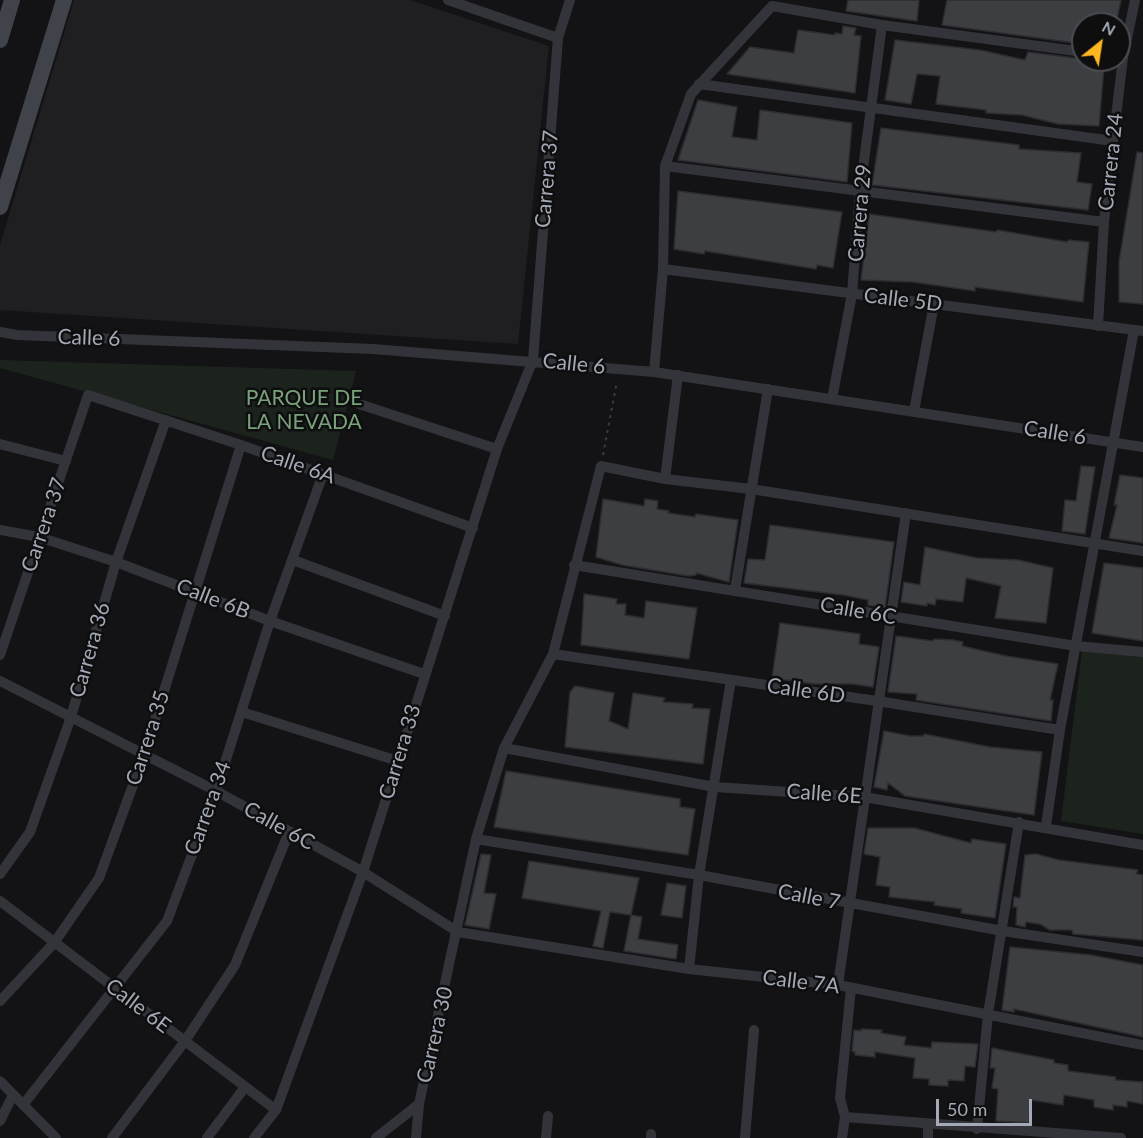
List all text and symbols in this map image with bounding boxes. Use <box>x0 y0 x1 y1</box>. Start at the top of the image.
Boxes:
north arrow <box>1071 12 1131 72</box>
text: N <box>1099 16 1119 39</box>
street label: Carrera 24 <box>1093 112 1129 212</box>
street label: Carrera 37 <box>530 129 564 229</box>
street label: Carrera 29 <box>843 163 877 263</box>
street label: Calle 5D <box>862 283 944 317</box>
street label: Calle 6 <box>57 324 121 352</box>
street label: Calle 6 <box>541 348 607 380</box>
park label: PARQUE DE LA NEVADA <box>246 385 362 435</box>
street label: Calle 6 <box>1022 416 1088 450</box>
street label: Calle 6A <box>257 441 339 489</box>
street label: Carrera 37 <box>16 475 72 575</box>
street label: Calle 6B <box>173 574 253 624</box>
street label: Calle 6C <box>818 592 898 630</box>
street label: Carrera 36 <box>64 599 116 701</box>
street label: Calle 6D <box>765 673 847 709</box>
street label: Carrera 35 <box>121 687 175 789</box>
street label: Carrera 33 <box>374 701 426 803</box>
street label: Carrera 34 <box>179 758 237 858</box>
street label: Calle 6E <box>786 779 862 809</box>
street label: Calle 6C <box>239 796 319 856</box>
street label: Calle 7 <box>776 879 842 915</box>
street label: Calle 7A <box>761 965 841 999</box>
street label: Calle 6E <box>100 973 176 1039</box>
street label: Carrera 30 <box>412 984 458 1086</box>
scale bar <box>939 1087 1035 1125</box>
text: 50 m <box>947 1098 987 1120</box>

